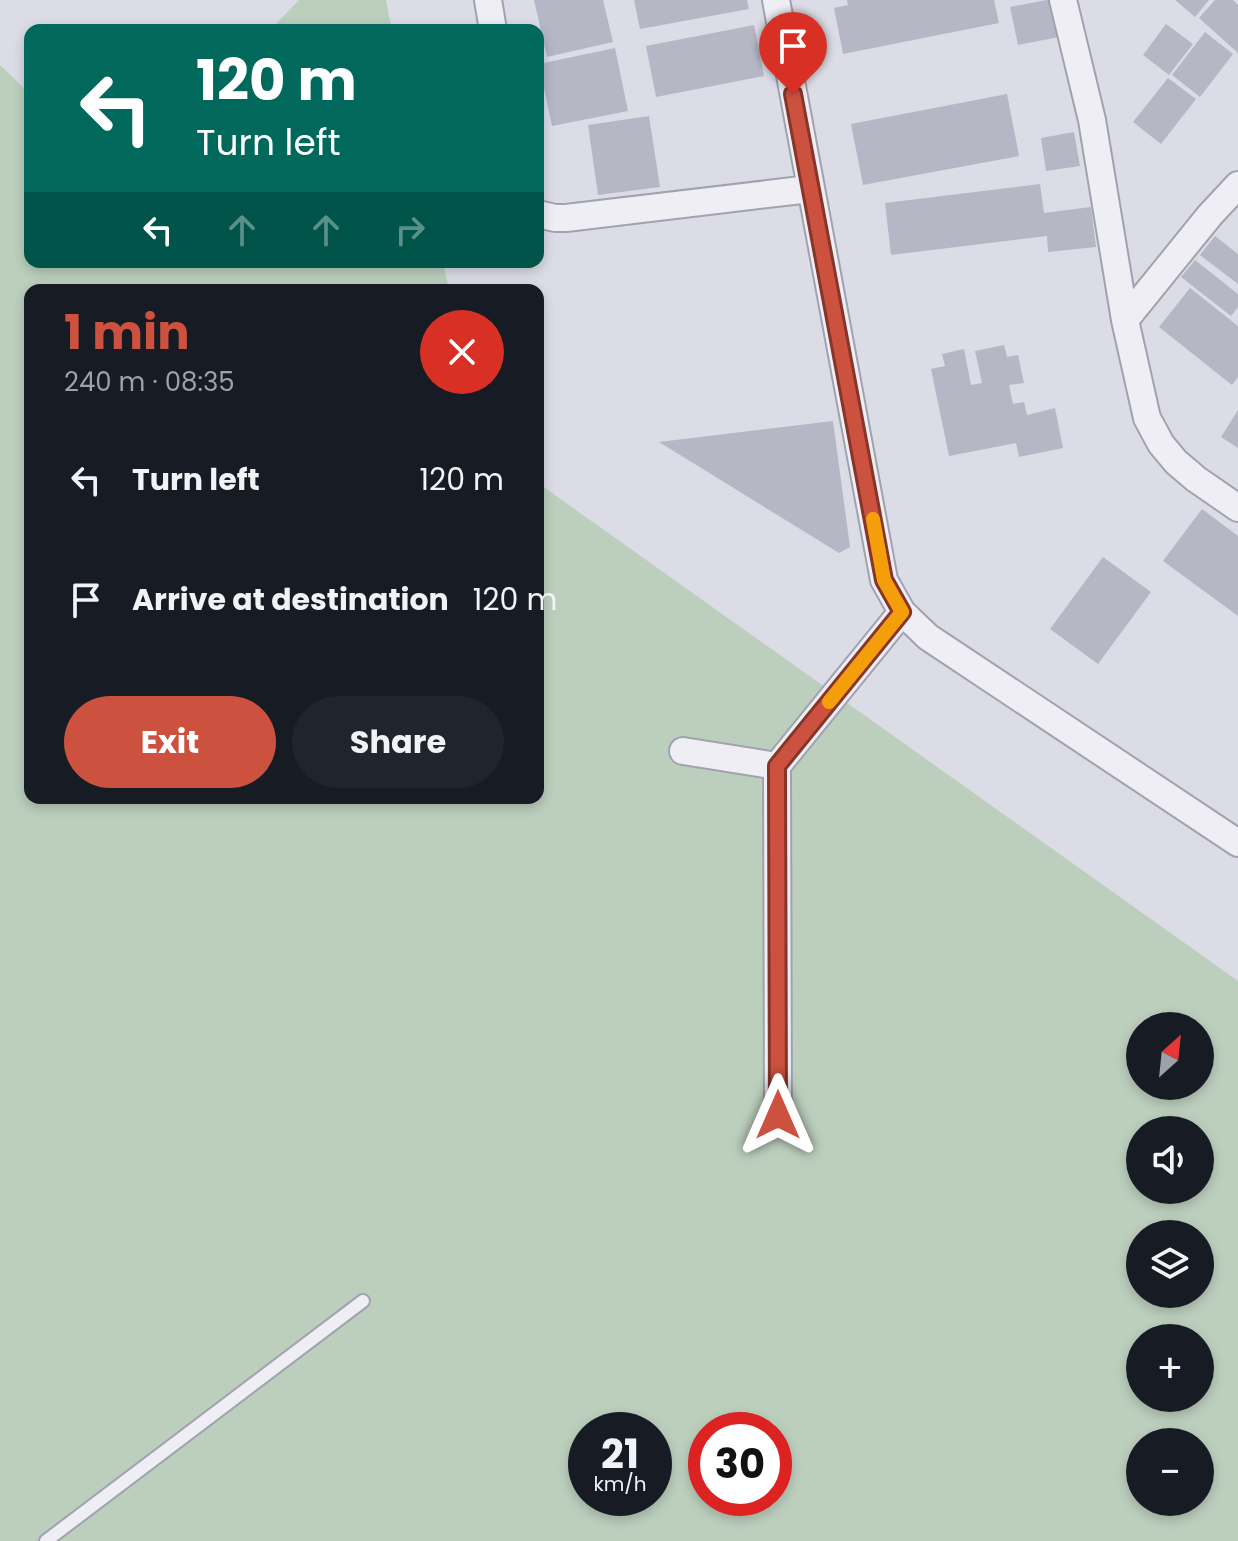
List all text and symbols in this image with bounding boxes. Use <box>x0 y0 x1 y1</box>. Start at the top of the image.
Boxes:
pin <box>759 12 827 94</box>
icon: arrive <box>771 24 815 68</box>
text: 120 m <box>196 41 357 120</box>
icon: left <box>64 56 168 160</box>
text: Turn left <box>196 117 341 168</box>
icon: left <box>136 208 180 252</box>
icon: ahead <box>220 208 264 252</box>
icon: ahead <box>304 208 348 252</box>
icon: right <box>388 208 432 252</box>
text: 1 min <box>64 299 190 366</box>
button: close <box>420 310 504 394</box>
text: 240 m · 08:35 <box>64 364 235 400</box>
icon: left <box>64 458 108 502</box>
text: Turn left <box>132 458 260 501</box>
text: 120 m <box>419 458 504 501</box>
icon: arrive <box>64 578 108 622</box>
text: Arrive at destination <box>132 578 449 621</box>
text: 120 m <box>473 578 557 621</box>
button: Exit <box>64 696 276 788</box>
button: Share <box>292 696 504 788</box>
north arrow <box>1126 1012 1214 1100</box>
map controls <box>1126 1012 1214 1516</box>
position arrow <box>736 1073 820 1157</box>
button: sound <box>1126 1116 1214 1204</box>
button: layers <box>1126 1220 1214 1308</box>
button: + <box>1126 1324 1214 1412</box>
speed limit sign: 30 <box>688 1412 792 1516</box>
text: 21 <box>601 1426 639 1482</box>
button: − <box>1126 1428 1214 1516</box>
text: km/h <box>593 1470 647 1498</box>

